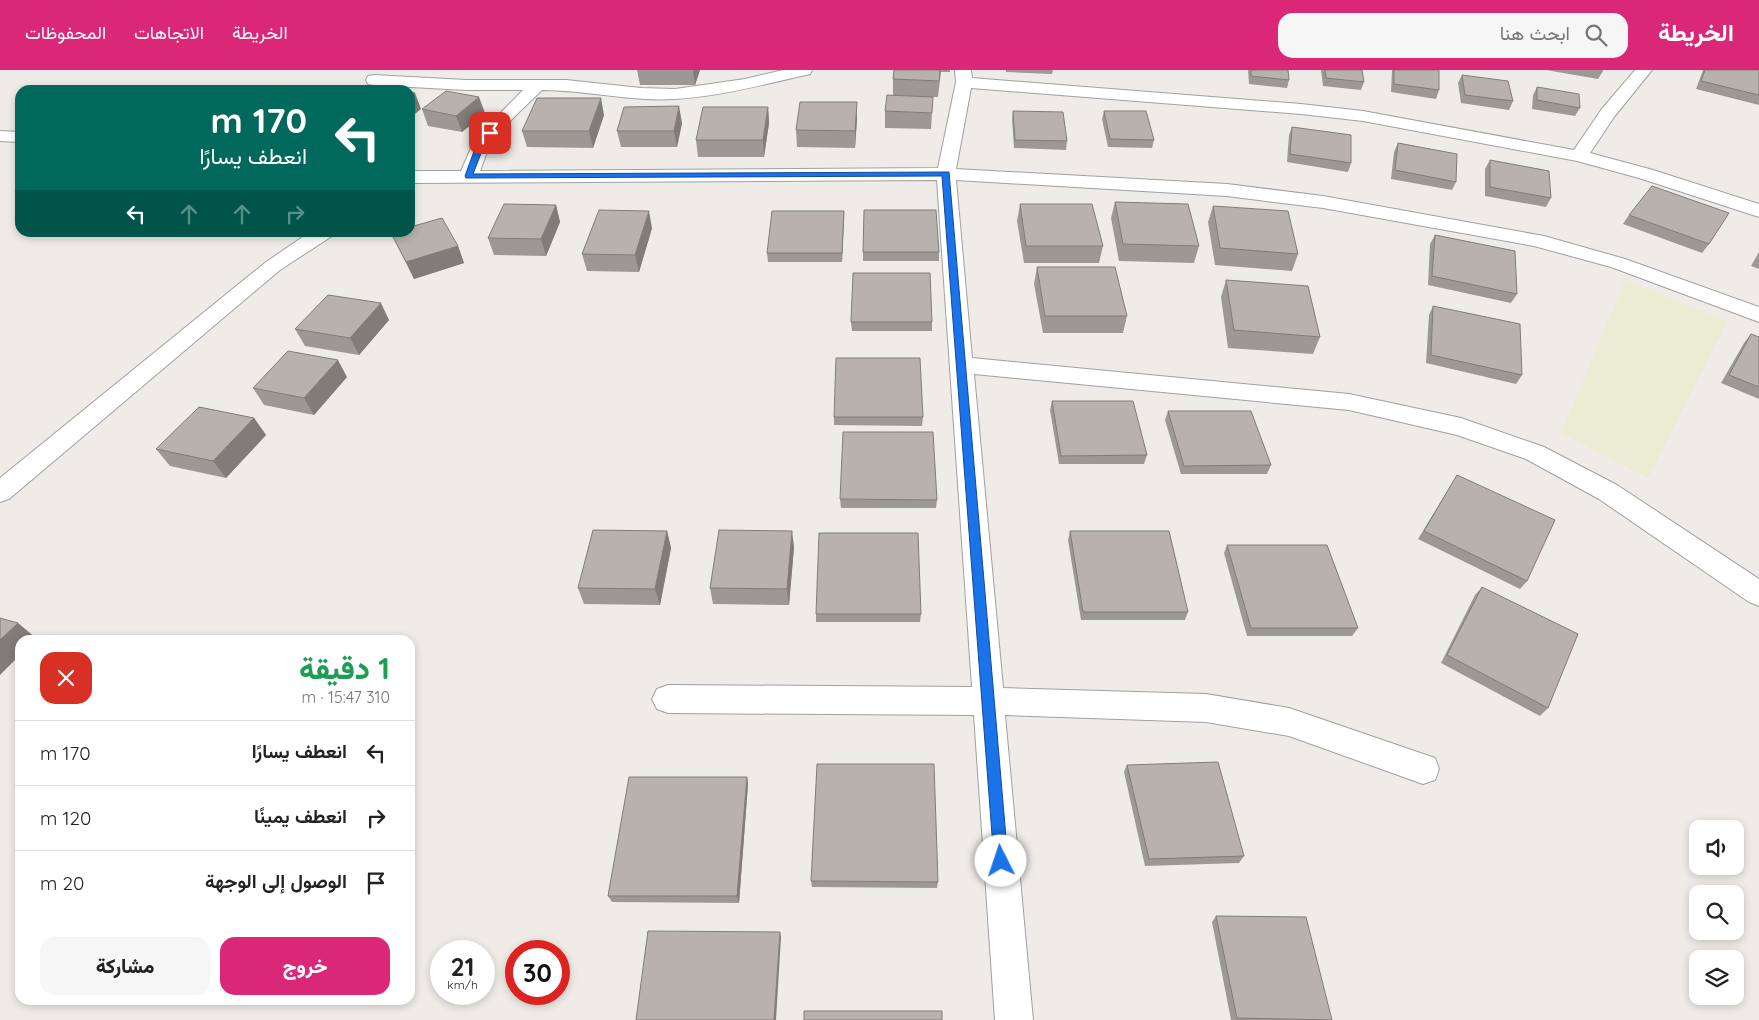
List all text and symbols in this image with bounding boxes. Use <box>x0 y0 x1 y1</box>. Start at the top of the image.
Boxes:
search box <box>1278 13 1628 58</box>
text: الخريطة <box>1658 17 1734 47</box>
text: المحفوظات <box>25 21 106 44</box>
text: الاتجاهات <box>134 21 204 44</box>
text: الخريطة <box>232 21 288 44</box>
text: ابحث هنا <box>1500 21 1570 45</box>
icon: search <box>1582 21 1610 49</box>
text: 170 m <box>211 98 307 142</box>
icon: left <box>325 105 390 170</box>
pin <box>469 112 511 154</box>
icon: arrive <box>476 119 504 147</box>
text: انعطف يسارًا <box>199 142 307 170</box>
icon: left <box>122 200 150 228</box>
icon: ahead <box>175 200 203 228</box>
icon: ahead <box>228 200 256 228</box>
icon: right <box>281 200 309 228</box>
text: 1 دقيقة <box>299 649 390 687</box>
button: close <box>40 652 92 704</box>
text: 310 m · 15:47 <box>302 687 390 707</box>
text: انعطف يسارًا <box>252 739 347 763</box>
icon: left <box>362 739 390 767</box>
text: 170 m <box>40 741 91 765</box>
text: انعطف يمينًا <box>254 804 347 828</box>
icon: right <box>362 804 390 832</box>
text: 120 m <box>40 806 91 830</box>
map controls <box>1689 820 1744 1005</box>
button: sound <box>1689 820 1744 875</box>
position arrow <box>974 834 1026 886</box>
text: الوصول إلى الوجهة <box>205 869 347 893</box>
icon: arrive <box>362 869 390 897</box>
text: 20 m <box>40 871 84 895</box>
button: search <box>1689 885 1744 940</box>
button: مشاركة <box>40 937 210 995</box>
button: خروج <box>220 937 390 995</box>
speed limit sign: 30 <box>505 940 570 1005</box>
button: layers <box>1689 950 1744 1005</box>
text: 21 <box>451 951 474 982</box>
text: km/h <box>447 977 478 992</box>

